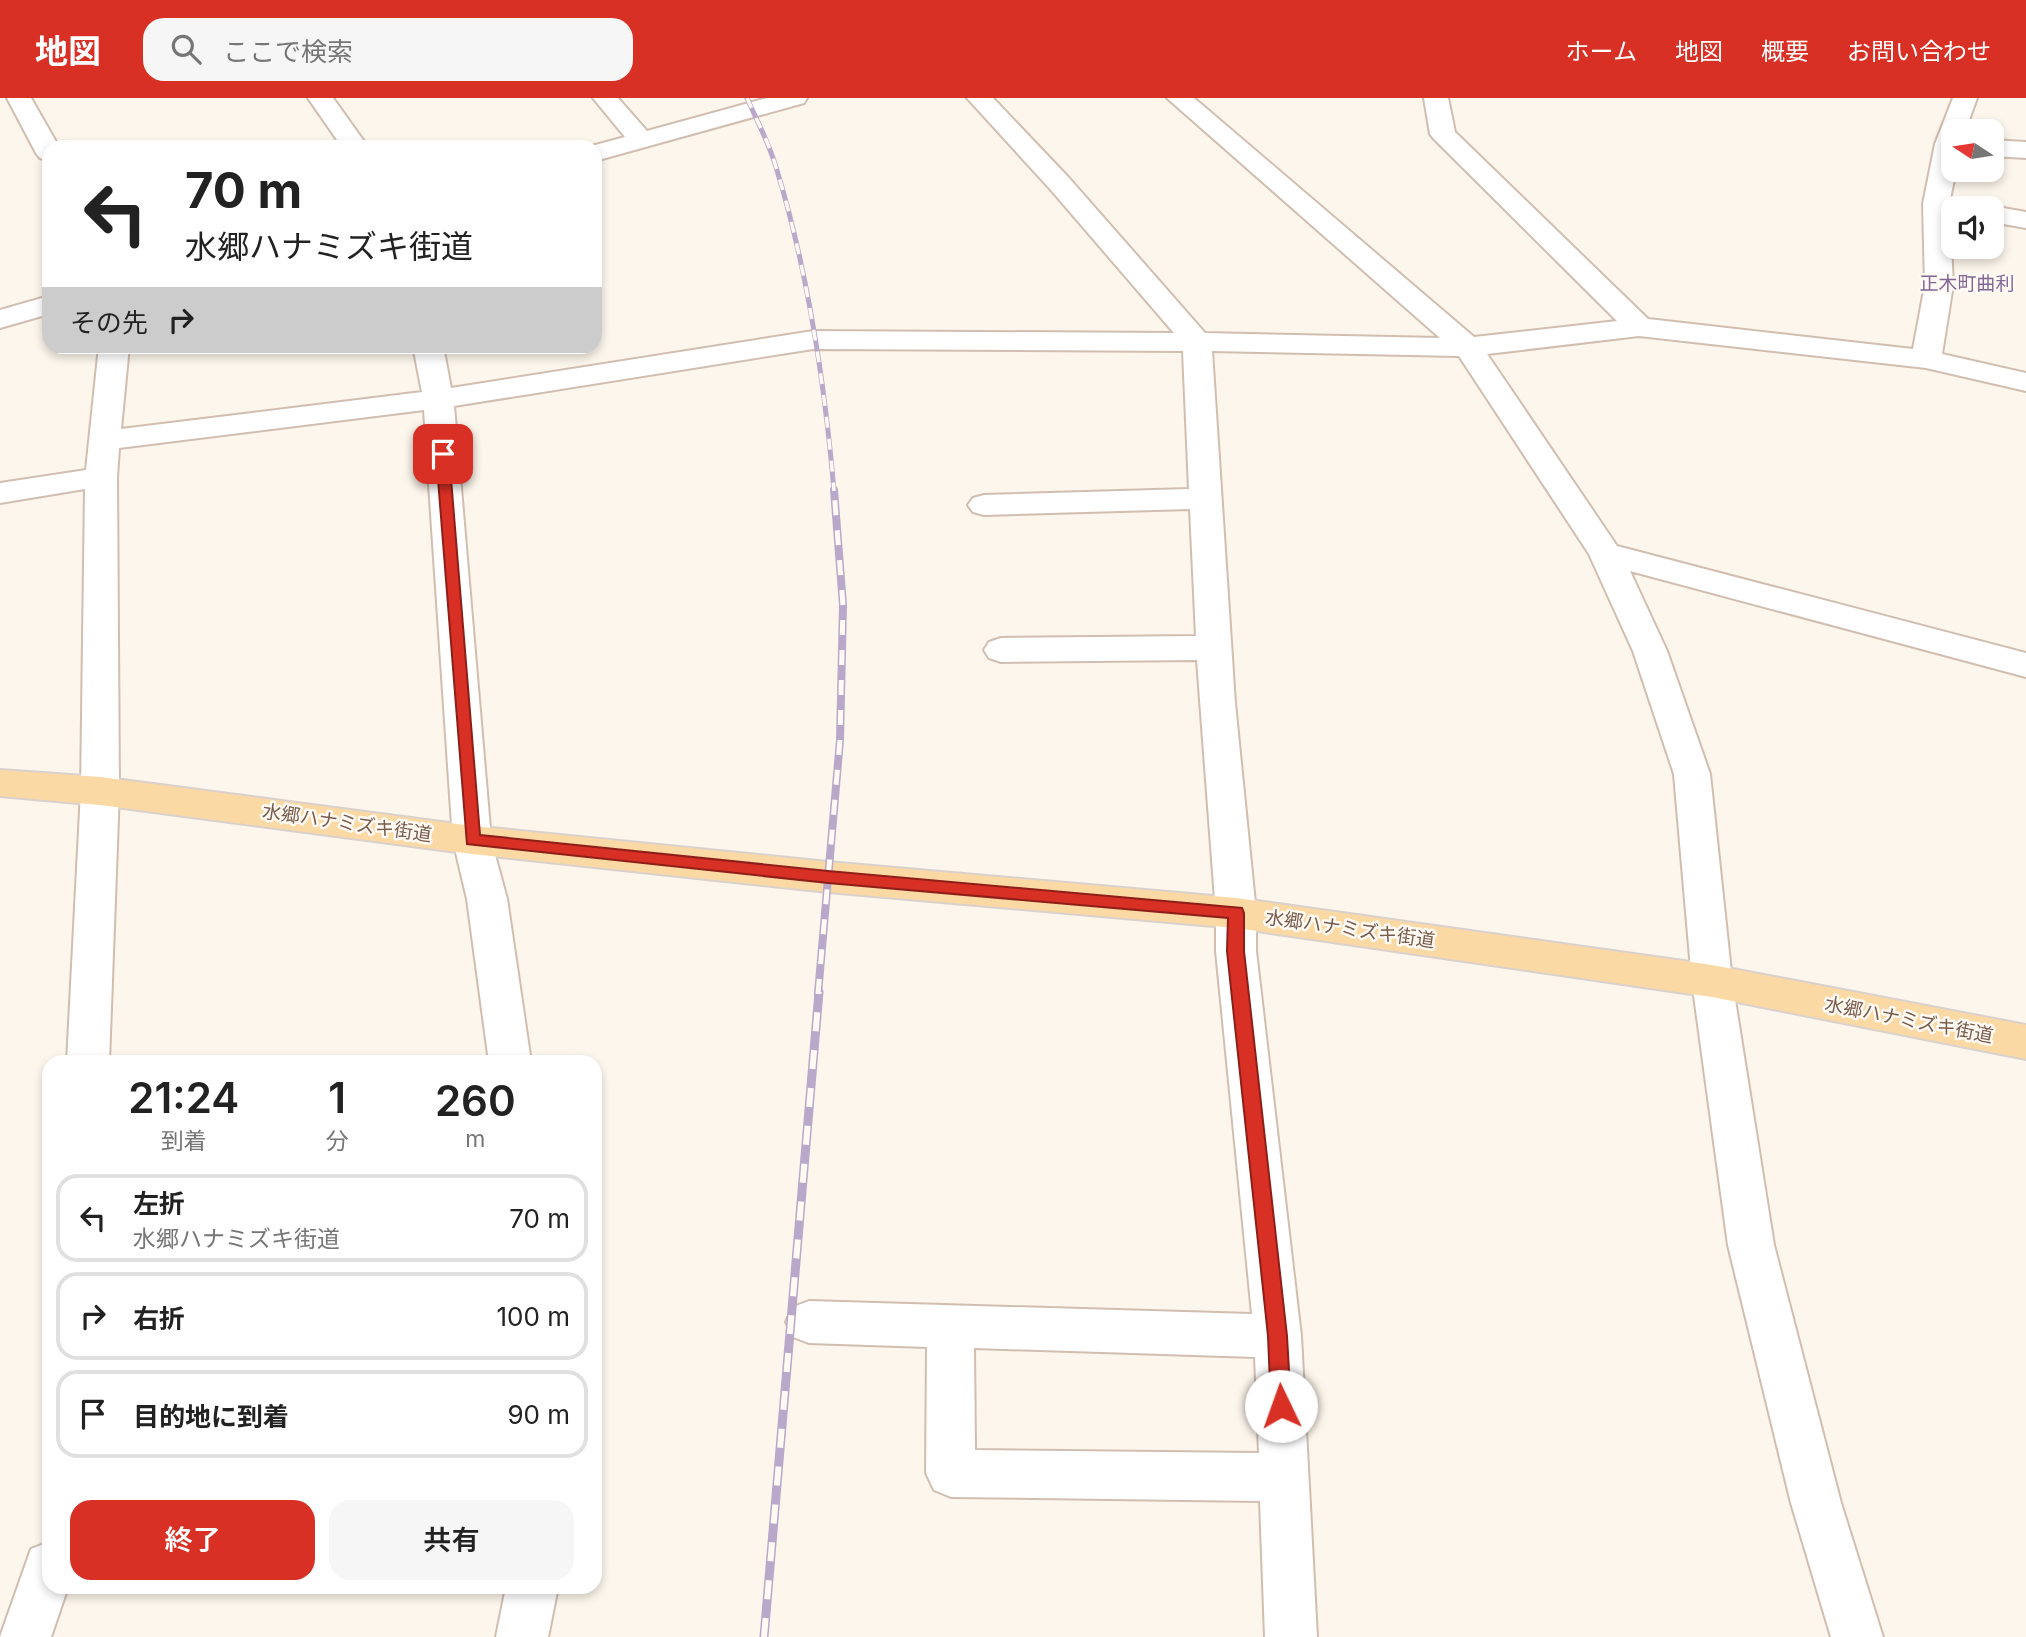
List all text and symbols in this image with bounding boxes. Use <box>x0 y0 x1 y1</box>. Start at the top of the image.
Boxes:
search box <box>143 18 633 81</box>
icon: search <box>167 30 205 68</box>
text: 地図 <box>35 31 101 71</box>
text: ここで検索 <box>223 36 353 67</box>
text: ホーム <box>1566 37 1637 66</box>
text: 地図 <box>1675 37 1723 66</box>
text: 概要 <box>1761 37 1809 66</box>
text: お問い合わせ <box>1847 37 1991 66</box>
north arrow <box>1941 119 2004 182</box>
map controls <box>1941 119 2004 259</box>
text: 70 m <box>185 161 302 220</box>
icon: left <box>70 168 161 259</box>
button: sound <box>1941 196 2004 259</box>
text: 水郷ハナミズキ街道 <box>185 227 473 266</box>
district label: 正木町曲利 <box>1919 272 2015 295</box>
icon: right <box>162 301 200 339</box>
text: その先 <box>70 307 148 338</box>
pin <box>413 424 473 484</box>
icon: arrive <box>424 435 462 473</box>
street label: 水郷ハナミズキ街道 <box>261 800 433 846</box>
street label: 水郷ハナミズキ街道 <box>1264 906 1436 952</box>
street label: 水郷ハナミズキ街道 <box>1823 992 1995 1048</box>
text: 21:24 <box>128 1072 239 1123</box>
text: 1 <box>328 1072 346 1123</box>
text: 260 <box>435 1075 516 1126</box>
text: m <box>465 1125 485 1153</box>
text: 到着 <box>161 1127 207 1155</box>
text: 分 <box>326 1127 349 1155</box>
text: 左折 <box>133 1188 185 1219</box>
icon: left <box>74 1199 112 1237</box>
text: 70 m <box>509 1203 570 1234</box>
text: 水郷ハナミズキ街道 <box>133 1225 340 1253</box>
icon: right <box>74 1297 112 1335</box>
text: 100 m <box>497 1301 570 1332</box>
text: 右折 <box>133 1303 185 1334</box>
position arrow <box>1244 1369 1318 1443</box>
icon: arrive <box>74 1395 112 1433</box>
text: 90 m <box>507 1399 570 1430</box>
text: 目的地に到着 <box>133 1401 289 1432</box>
button: 終了 <box>70 1500 315 1580</box>
button: 共有 <box>329 1500 574 1580</box>

